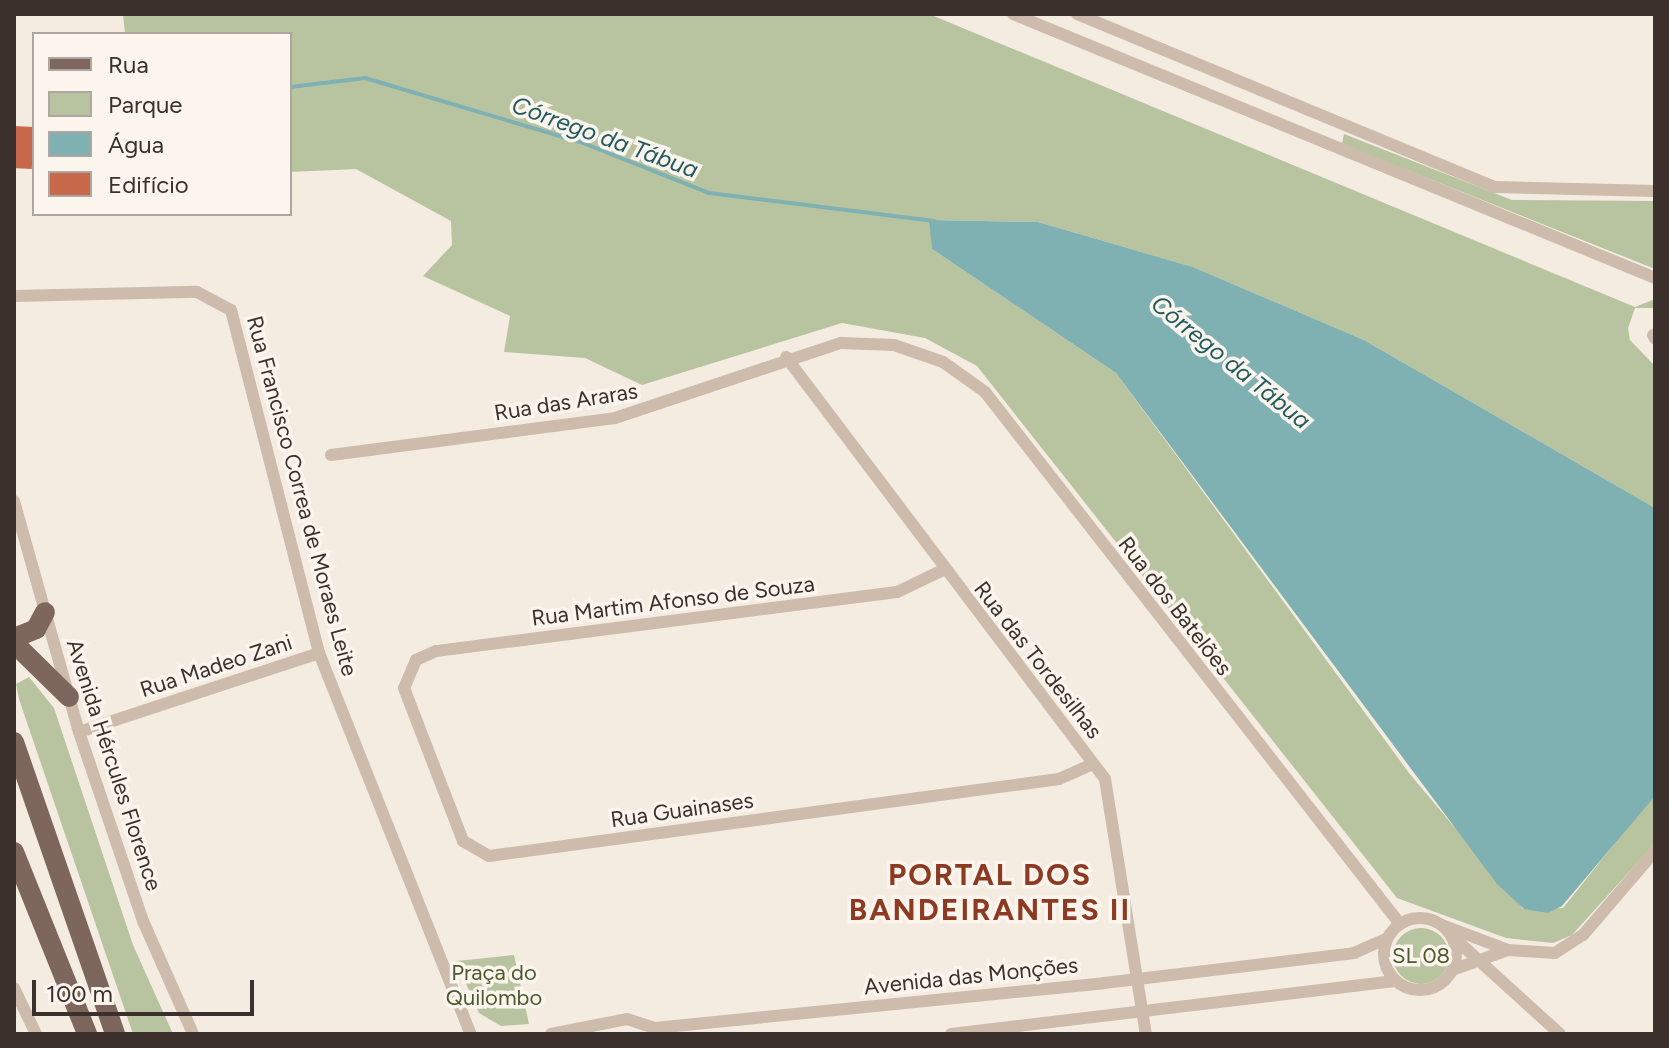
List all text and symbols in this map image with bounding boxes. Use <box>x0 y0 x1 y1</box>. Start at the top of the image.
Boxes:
legend <box>32 32 292 216</box>
text: Rua <box>108 50 149 79</box>
text: Parque <box>108 90 182 119</box>
water label: Córrego da Tábua <box>508 90 702 184</box>
text: Água <box>108 130 164 159</box>
text: Edifício <box>108 170 189 199</box>
water label: Córrego da Tábua <box>1146 289 1316 435</box>
street label: Rua Francisco Correa de Moraes Leite <box>241 313 363 679</box>
street label: Rua das Araras <box>492 378 640 426</box>
street label: Rua dos Batelões <box>1113 531 1237 681</box>
street label: Rua Martim Afonso de Souza <box>530 571 816 631</box>
street label: Rua das Tordesilhas <box>968 576 1108 744</box>
street label: Rua Madeo Zani <box>137 629 295 703</box>
street label: Avenida Hércules Florence <box>61 636 167 894</box>
street label: Rua Guainases <box>609 787 755 833</box>
district label: PORTAL DOS BANDEIRANTES II <box>849 857 1131 928</box>
park label: SL 08 <box>1392 943 1450 969</box>
street label: Avenida das Monções <box>863 952 1079 1000</box>
park label: Praça do Quilombo <box>446 959 542 1010</box>
scale bar <box>36 964 258 1014</box>
text: 100 m <box>46 979 113 1008</box>

